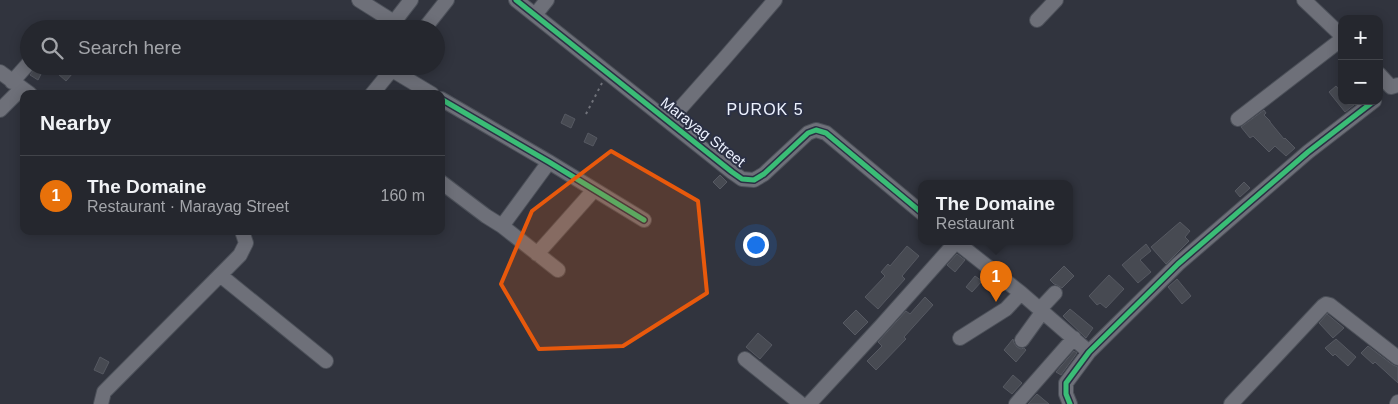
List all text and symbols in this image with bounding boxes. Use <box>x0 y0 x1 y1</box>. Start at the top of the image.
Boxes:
map controls <box>1338 15 1383 105</box>
button: + <box>1338 15 1383 60</box>
search box <box>20 20 445 75</box>
icon: search <box>38 34 66 62</box>
text: Search here <box>78 37 182 58</box>
button: − <box>1338 60 1383 105</box>
street label: Marayag Street <box>658 93 750 170</box>
district label: PUROK 5 <box>726 101 804 118</box>
text: Nearby <box>40 111 111 134</box>
text: The Domaine <box>87 176 206 197</box>
popup <box>918 180 1073 245</box>
text: 1 <box>52 187 60 204</box>
text: 160 m <box>381 187 425 204</box>
text: The Domaine <box>936 193 1055 214</box>
text: Restaurant · Marayag Street <box>87 198 289 215</box>
text: Restaurant <box>936 215 1014 232</box>
your location <box>743 232 769 258</box>
pin: 1 <box>980 261 1012 302</box>

